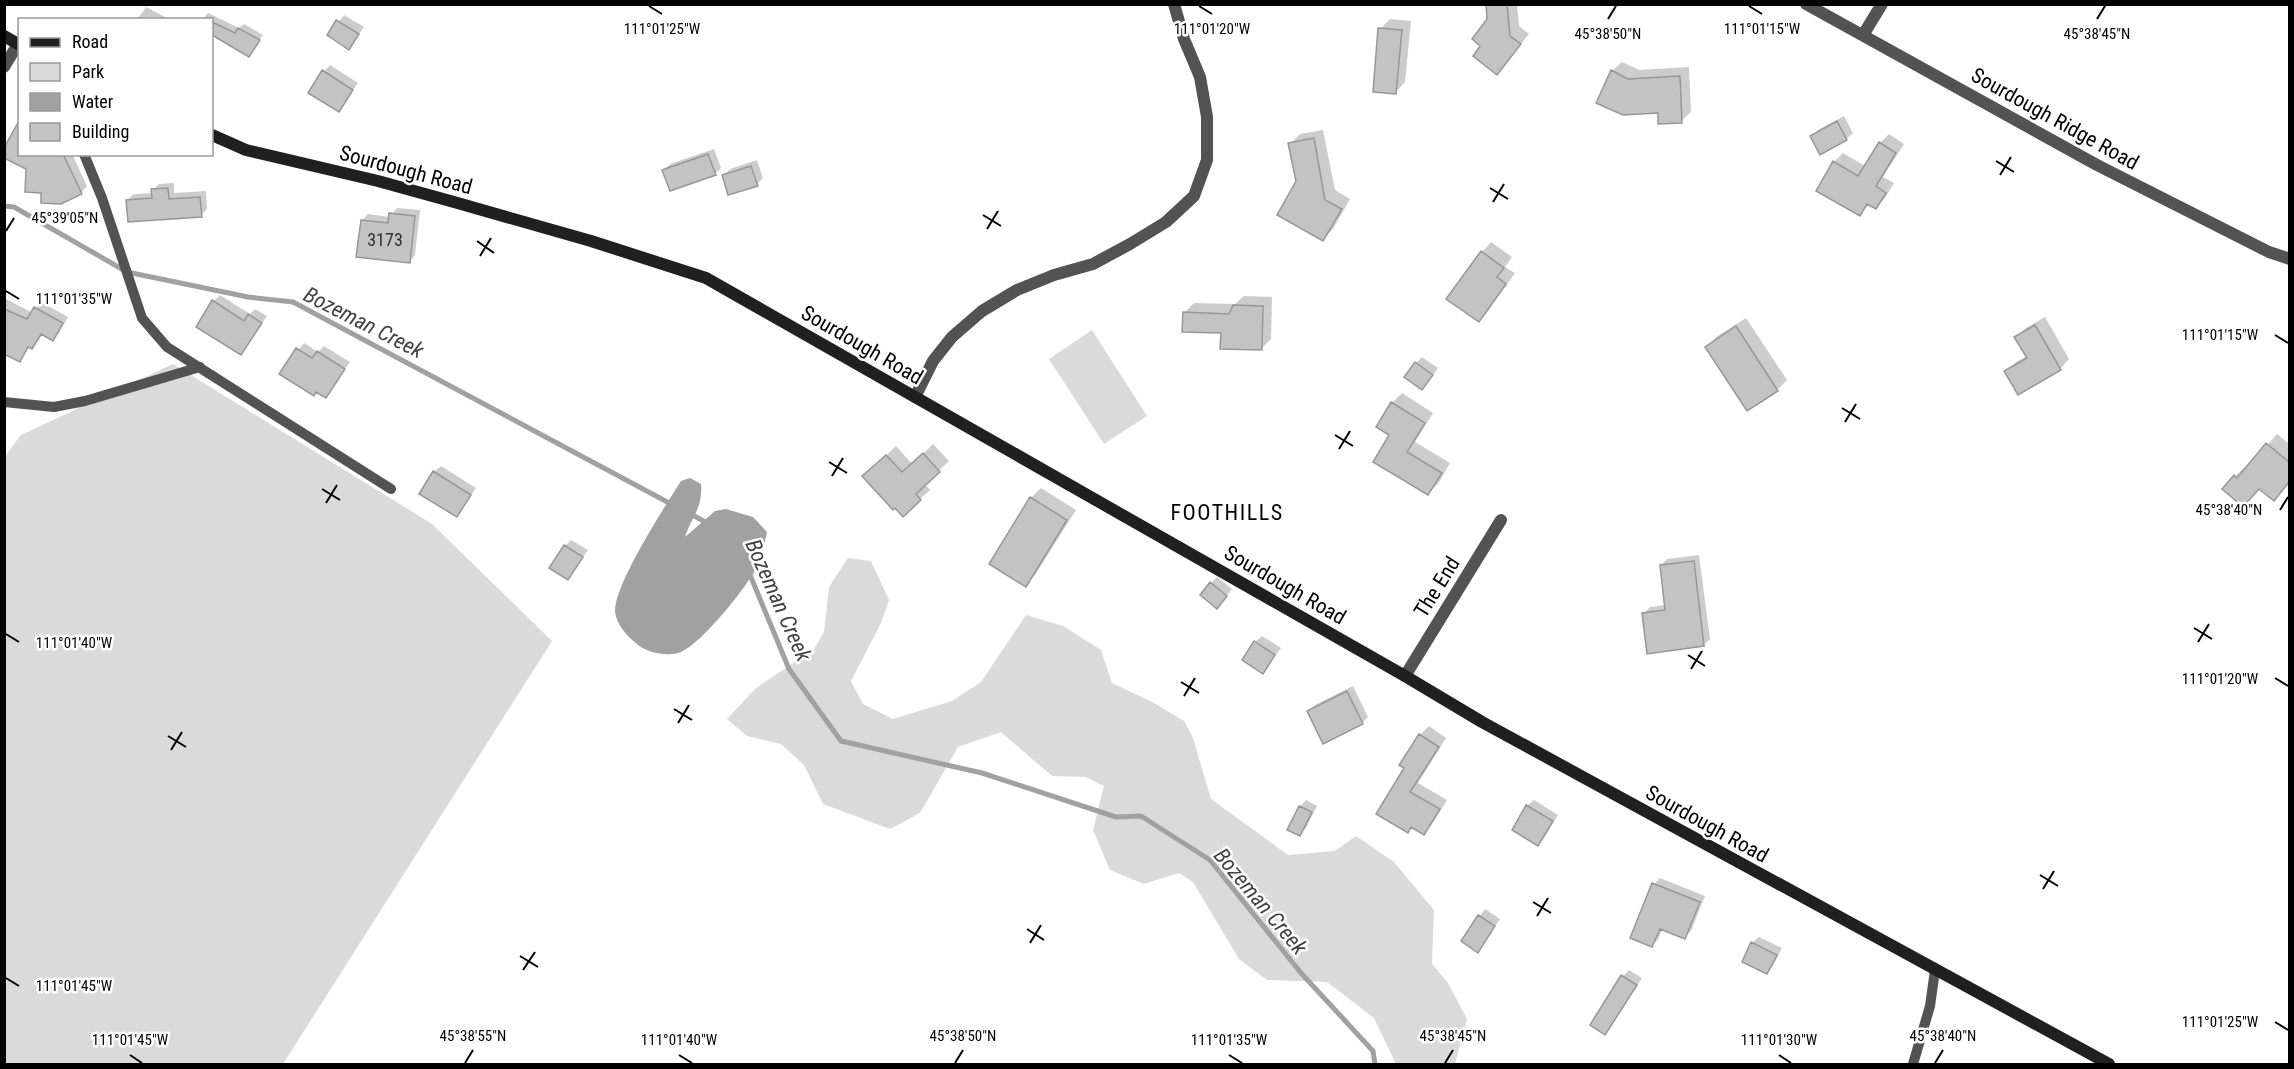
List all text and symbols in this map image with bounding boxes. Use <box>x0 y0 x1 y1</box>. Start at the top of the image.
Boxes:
legend <box>18 18 213 156</box>
text: 111°01'25"W <box>624 20 701 38</box>
text: 111°01'20"W <box>1174 20 1251 38</box>
text: 111°01'15"W <box>1724 20 1801 38</box>
text: 45°38'50"N <box>1575 25 1641 43</box>
text: 45°38'45"N <box>2064 25 2130 43</box>
text: Road <box>72 31 108 52</box>
text: Park <box>72 61 104 82</box>
street label: Sourdough Ridge Road <box>1967 63 2143 175</box>
text: Water <box>72 91 114 112</box>
text: Building <box>72 121 129 142</box>
street label: Sourdough Road <box>337 141 475 199</box>
text: 45°39'05"N <box>32 209 98 227</box>
house number: 3173 <box>367 229 403 250</box>
water label: Bozeman Creek <box>300 282 428 363</box>
text: 111°01'35"W <box>36 290 113 308</box>
street label: Sourdough Road <box>797 301 927 389</box>
text: 111°01'15"W <box>2182 326 2259 344</box>
district label: FOOTHILLS <box>1170 500 1284 525</box>
text: 45°38'40"N <box>2196 501 2262 519</box>
water label: Bozeman Creek <box>740 535 817 665</box>
street label: Sourdough Road <box>1220 541 1350 629</box>
street label: The End <box>1409 552 1465 622</box>
text: 111°01'40"W <box>36 634 113 652</box>
text: 111°01'20"W <box>2182 670 2259 688</box>
street label: Sourdough Road <box>1642 780 1772 868</box>
water label: Bozeman Creek <box>1209 843 1313 960</box>
text: 111°01'45"W <box>36 977 113 995</box>
text: 111°01'25"W <box>2182 1013 2259 1031</box>
text: 45°38'55"N <box>440 1027 506 1045</box>
text: 45°38'50"N <box>930 1027 996 1045</box>
text: 45°38'45"N <box>1420 1027 1486 1045</box>
text: 45°38'40"N <box>1910 1027 1976 1045</box>
text: 111°01'45"W <box>92 1031 169 1049</box>
text: 111°01'40"W <box>641 1031 718 1049</box>
text: 111°01'35"W <box>1191 1031 1268 1049</box>
text: 111°01'30"W <box>1741 1031 1818 1049</box>

